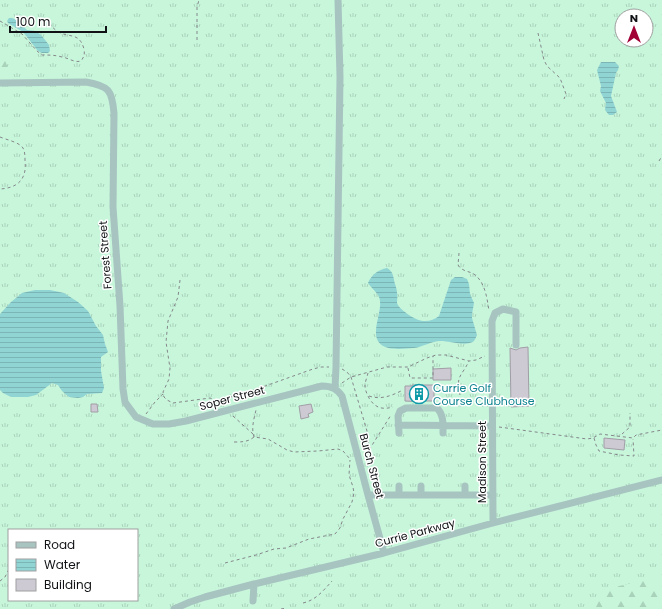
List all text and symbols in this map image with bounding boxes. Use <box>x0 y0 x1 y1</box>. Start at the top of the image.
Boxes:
scale bar <box>10 8 106 34</box>
north arrow <box>614 8 654 48</box>
text: N <box>630 10 638 26</box>
text: 100 m <box>16 13 50 30</box>
street label: Forest Street <box>95 220 115 290</box>
place label: Currie Golf Course Clubhouse <box>433 380 535 409</box>
street label: Soper Street <box>198 382 266 414</box>
building icon: Currie Golf Course Clubhouse <box>408 383 430 405</box>
street label: Madison Street <box>474 421 490 503</box>
street label: Burch Street <box>356 432 388 500</box>
street label: Currie Parkway <box>373 514 458 551</box>
legend <box>8 529 138 601</box>
text: Road <box>44 536 75 553</box>
text: Water <box>44 556 81 573</box>
text: Building <box>44 576 92 593</box>

